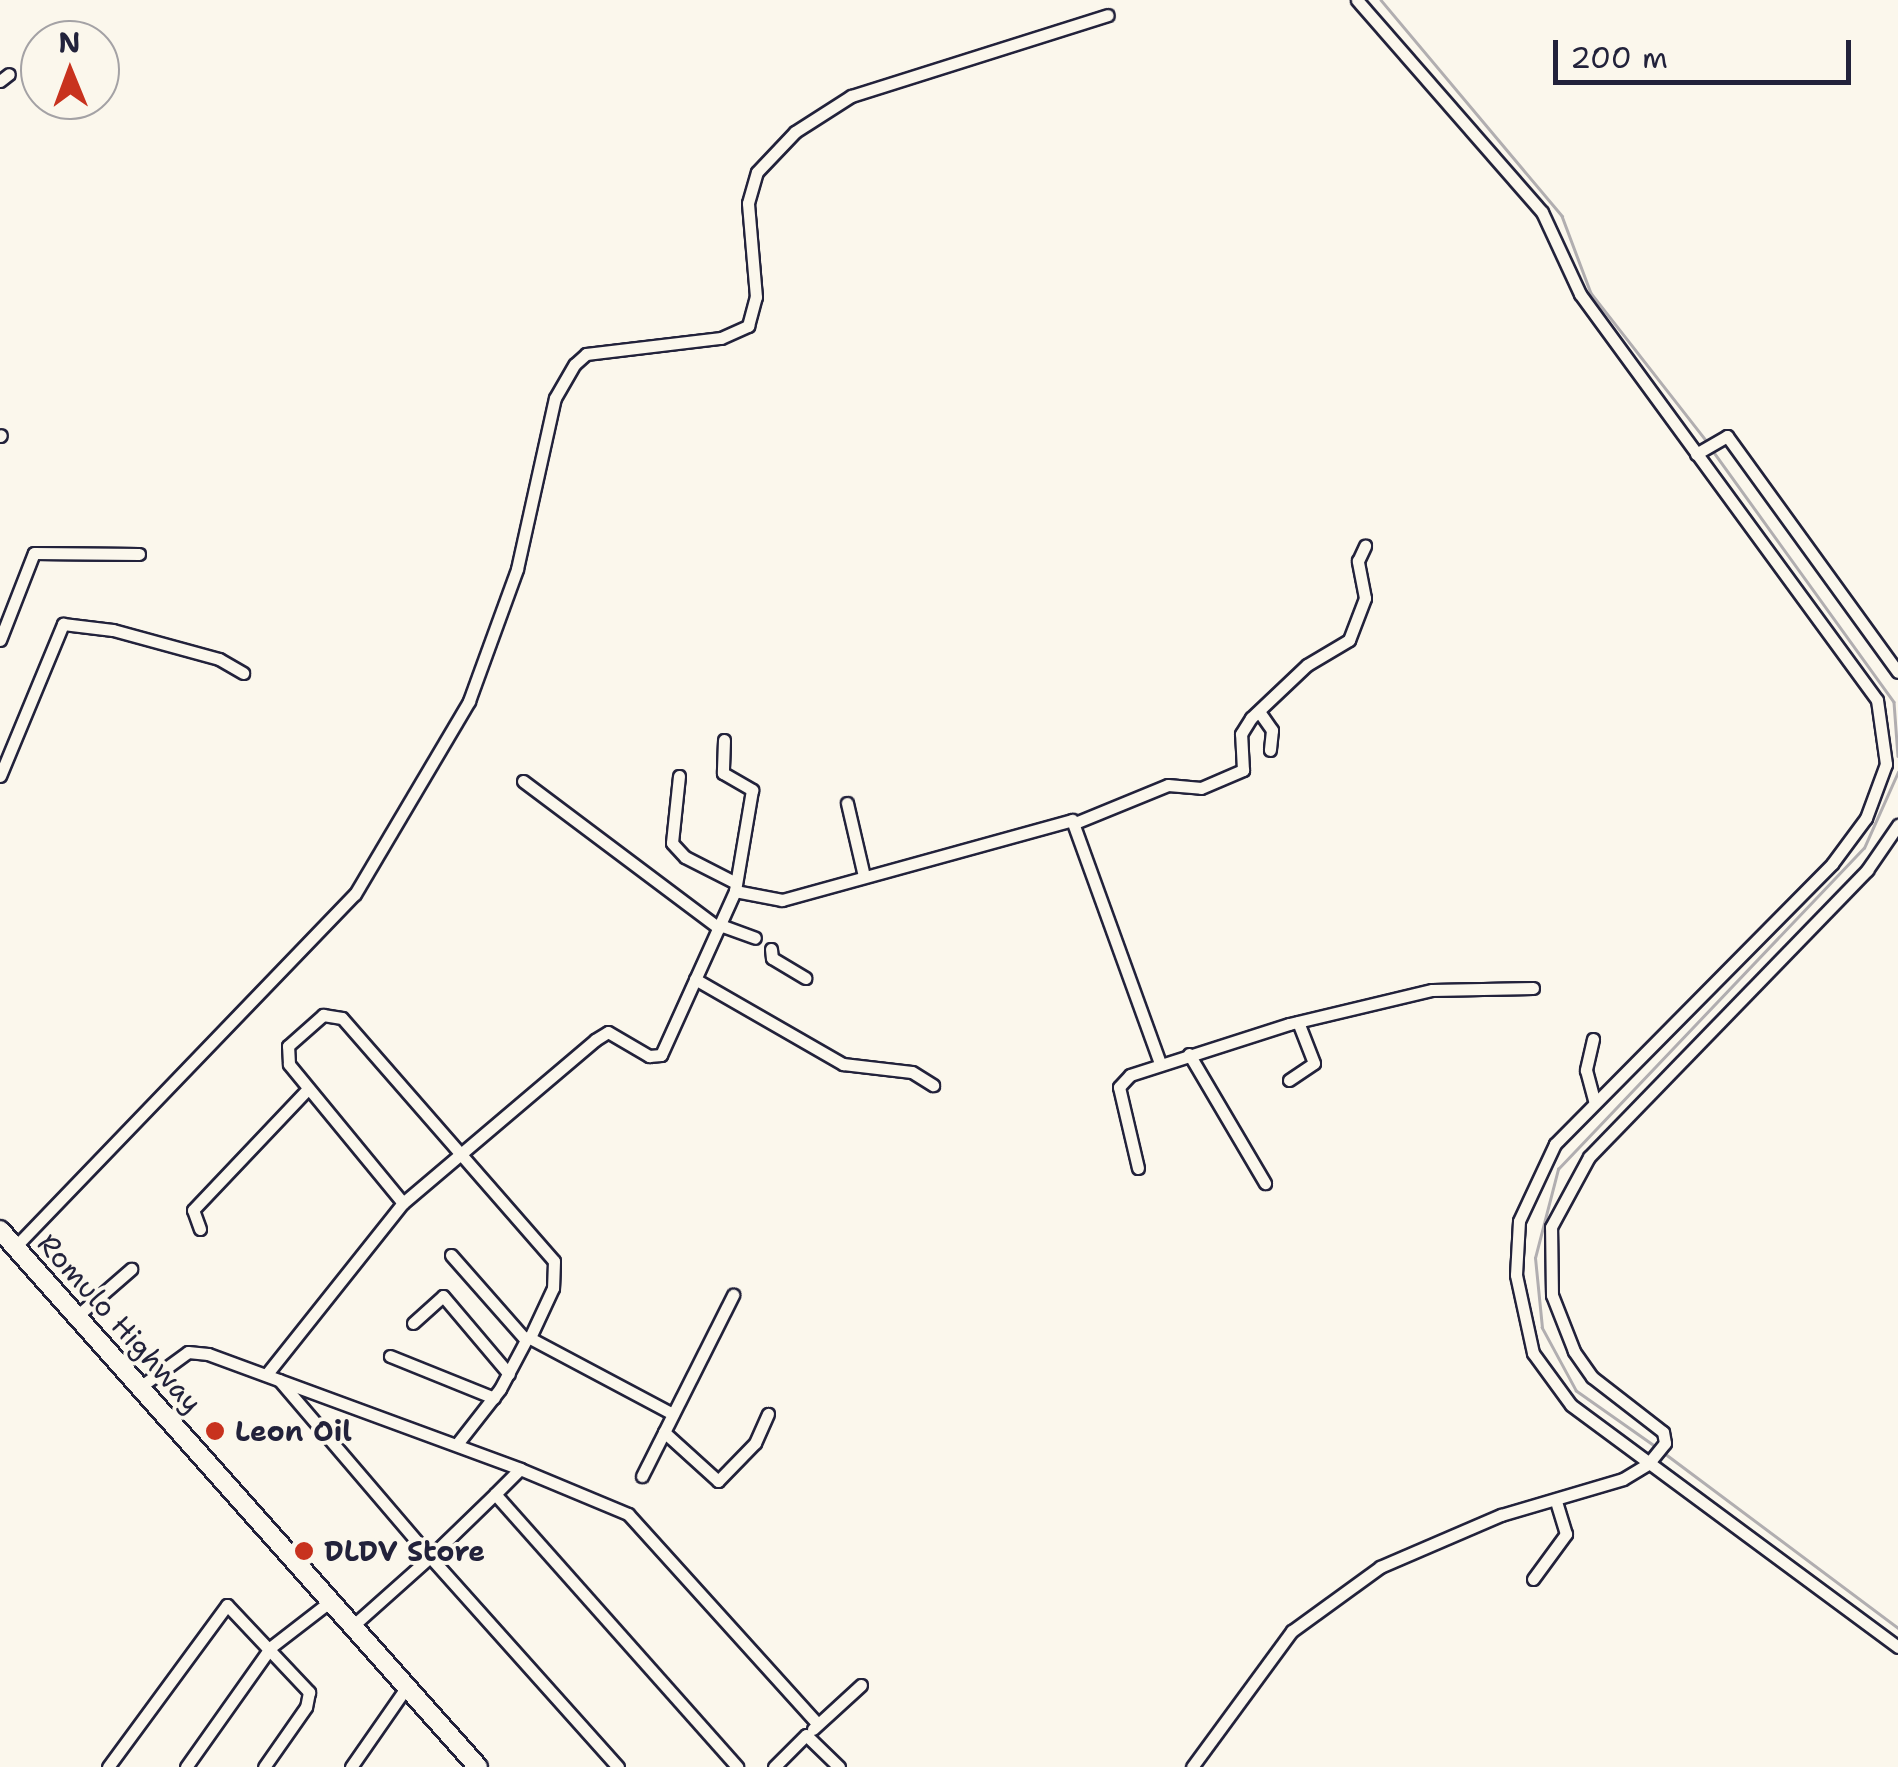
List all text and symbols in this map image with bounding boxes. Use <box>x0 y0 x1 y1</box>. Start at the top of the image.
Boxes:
north arrow <box>20 20 120 120</box>
scale bar <box>1558 20 1856 82</box>
text: N <box>58 23 81 61</box>
text: 200 m <box>1570 37 1668 78</box>
street label: Romulo Highway <box>31 1227 209 1419</box>
place label: Leon Oil <box>235 1414 352 1448</box>
marker: Leon Oil <box>204 1420 226 1442</box>
place label: DLDV Store <box>324 1534 485 1568</box>
marker: DLDV Store <box>293 1540 315 1562</box>

